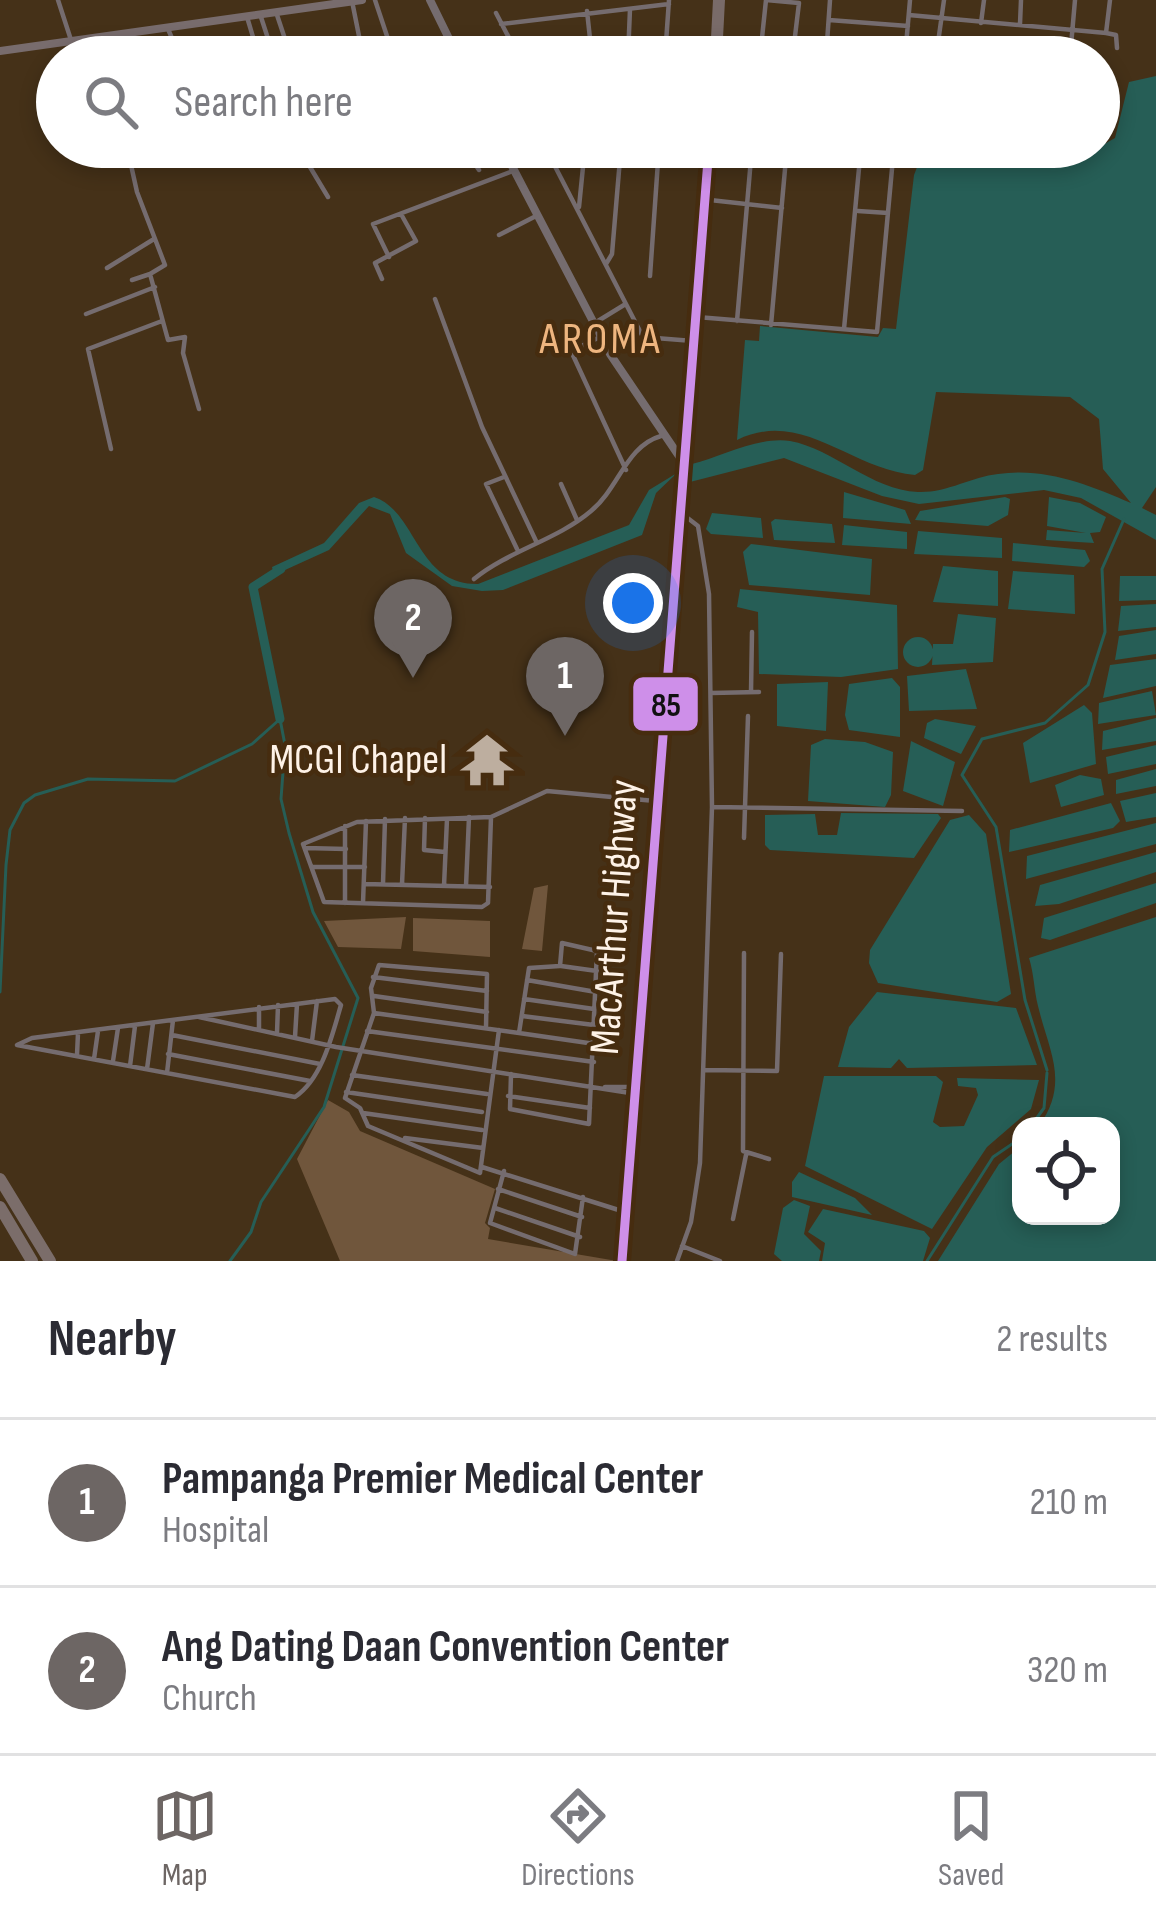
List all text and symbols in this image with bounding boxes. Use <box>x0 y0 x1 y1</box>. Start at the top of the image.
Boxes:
search box <box>36 36 1120 168</box>
icon: search <box>78 69 144 135</box>
text: Search here <box>174 75 353 130</box>
district label: AROMA <box>539 312 662 367</box>
your location <box>603 573 663 633</box>
pin: 2 <box>374 579 452 678</box>
pin: 1 <box>526 637 604 736</box>
line badge: 85 <box>631 675 700 733</box>
text: 85 <box>651 686 681 726</box>
temple icon: MCGI Chapel <box>458 731 516 789</box>
place label: MCGI Chapel <box>269 735 447 786</box>
street label: MacArthur Highway <box>580 778 650 1056</box>
map controls <box>1012 1117 1120 1225</box>
button: locate <box>1012 1117 1120 1225</box>
text: Nearby <box>48 1309 177 1370</box>
text: 2 results <box>996 1316 1108 1363</box>
text: Pampanga Premier Medical Center <box>162 1452 703 1507</box>
text: 1 <box>79 1479 95 1526</box>
text: 210 m <box>1030 1479 1108 1526</box>
text: Hospital <box>162 1507 269 1554</box>
text: Ang Dating Daan Convention Center <box>162 1620 729 1675</box>
text: 2 <box>78 1647 96 1694</box>
text: 320 m <box>1027 1647 1108 1694</box>
text: Church <box>162 1675 257 1722</box>
tab: Map <box>152 1783 218 1895</box>
tab: Directions <box>521 1783 635 1895</box>
tab: Saved <box>938 1783 1004 1895</box>

